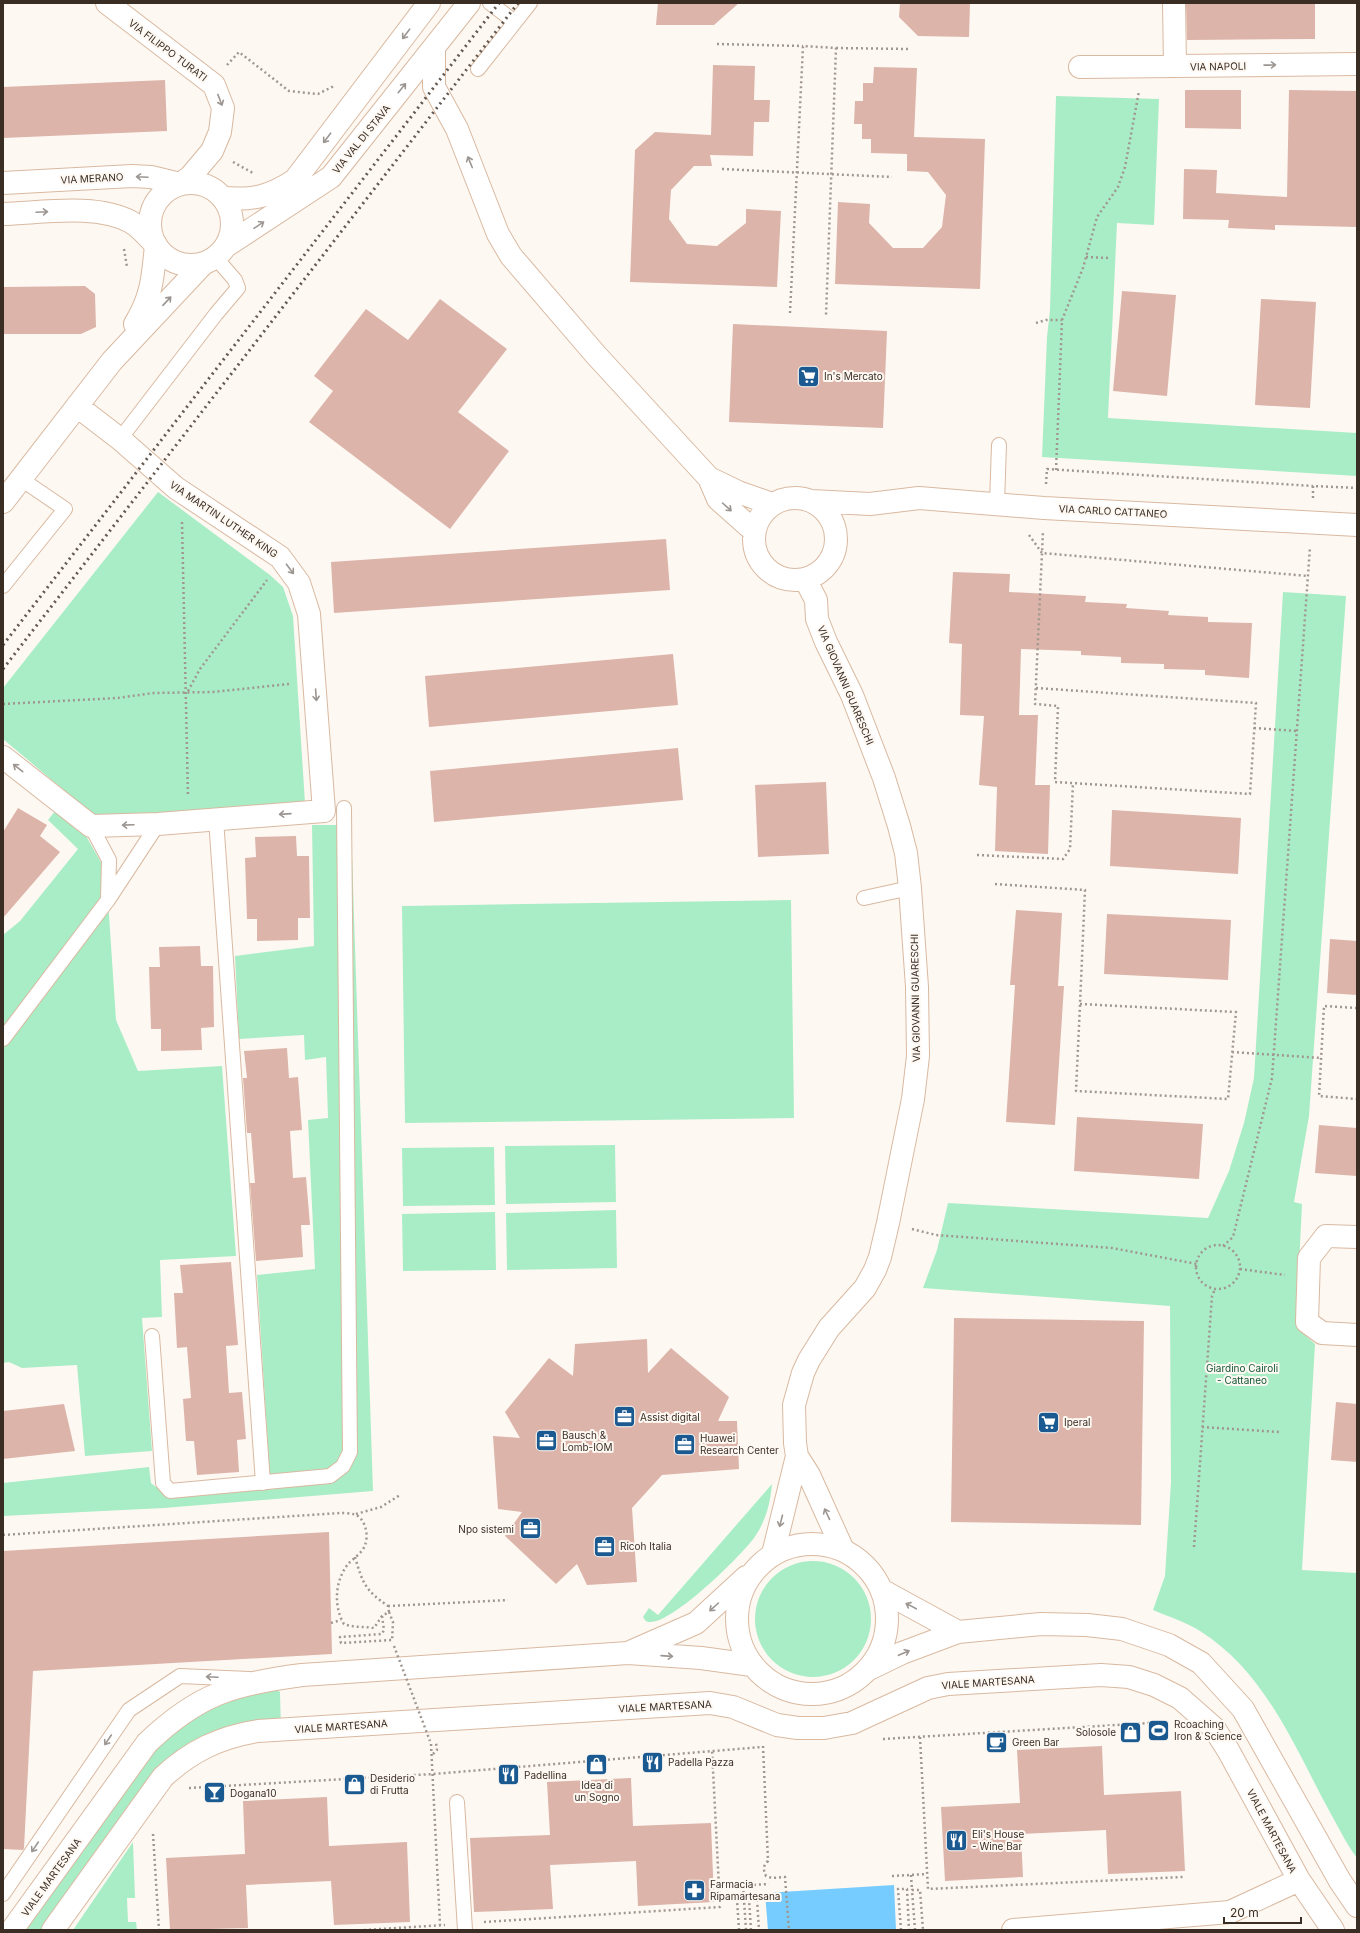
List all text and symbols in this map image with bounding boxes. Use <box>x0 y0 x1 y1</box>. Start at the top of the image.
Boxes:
street label: VIA FILIPPO TURATI <box>126 17 210 83</box>
one-way arrow <box>402 29 410 40</box>
street label: VIA NAPOLI <box>1190 60 1246 72</box>
one-way arrow <box>1263 61 1276 69</box>
one-way arrow <box>397 83 406 94</box>
one-way arrow <box>216 94 224 106</box>
street label: VIA VAL DI STAVA <box>330 102 392 176</box>
one-way arrow <box>323 132 331 143</box>
one-way arrow <box>466 156 474 168</box>
street label: VIA MERANO <box>60 170 124 186</box>
one-way arrow <box>136 173 149 180</box>
one-way arrow <box>35 209 48 216</box>
one-way arrow <box>253 221 264 229</box>
one-way arrow <box>162 296 172 306</box>
supermarket icon: In's Mercato <box>795 363 821 389</box>
place label: In's Mercato <box>824 370 883 382</box>
street label: VIA MARTIN LUTHER KING <box>168 478 280 560</box>
street label: VIA CARLO CATTANEO <box>1058 502 1168 520</box>
one-way arrow <box>722 503 733 512</box>
one-way arrow <box>286 564 294 575</box>
street label: VIA GIOVANNI GUARESCHI <box>815 624 877 746</box>
one-way arrow <box>312 688 319 701</box>
one-way arrow <box>12 764 23 773</box>
one-way arrow <box>279 810 292 817</box>
one-way arrow <box>122 821 135 829</box>
street label: VIA GIOVANNI GUARESCHI <box>908 934 922 1062</box>
park label: Giardino Cairoli - Cattaneo <box>1206 1362 1278 1386</box>
office icon: Assist digital <box>612 1404 638 1430</box>
supermarket icon: Iperal <box>1035 1409 1061 1435</box>
place label: Assist digital <box>640 1411 700 1423</box>
place label: Iperal <box>1064 1416 1090 1428</box>
office icon: Bausch & Lomb-IOM <box>533 1428 559 1454</box>
place label: Bausch & Lomb-IOM <box>562 1429 613 1453</box>
office icon: Huawei Research Center <box>672 1431 698 1457</box>
place label: Huawei Research Center <box>700 1432 779 1456</box>
one-way arrow <box>823 1509 830 1521</box>
one-way arrow <box>777 1514 784 1527</box>
office icon: Npo sistemi <box>517 1516 543 1542</box>
place label: Npo sistemi <box>458 1523 514 1535</box>
office icon: Ricoh Italia <box>592 1533 618 1559</box>
place label: Ricoh Italia <box>620 1540 672 1552</box>
one-way arrow <box>709 1602 719 1611</box>
one-way arrow <box>905 1602 917 1609</box>
one-way arrow <box>898 1648 910 1656</box>
one-way arrow <box>660 1652 673 1659</box>
one-way arrow <box>206 1673 219 1681</box>
street label: VIALE MARTESANA <box>941 1673 1035 1691</box>
street label: VIALE MARTESANA <box>618 1698 712 1714</box>
street label: VIALE MARTESANA <box>294 1717 388 1735</box>
sports icon: Rcoaching Iron & Science <box>1145 1717 1171 1743</box>
place label: Rcoaching Iron & Science <box>1174 1718 1242 1742</box>
shop icon: Solosole <box>1118 1719 1144 1745</box>
place label: Solosole <box>1076 1726 1116 1738</box>
cafe icon: Green Bar <box>984 1729 1010 1755</box>
one-way arrow <box>104 1734 112 1745</box>
place label: Green Bar <box>1012 1736 1060 1748</box>
restaurant icon: Padella Pazza <box>640 1749 666 1775</box>
shop icon: Idea di un Sogno <box>584 1752 610 1778</box>
place label: Padella Pazza <box>668 1756 734 1768</box>
restaurant icon: Padellina <box>495 1762 521 1788</box>
place label: Padellina <box>524 1769 567 1781</box>
shop icon: Desiderio di Frutta <box>341 1771 367 1797</box>
place label: Desiderio di Frutta <box>370 1772 415 1796</box>
place label: Idea di un Sogno <box>574 1779 620 1803</box>
bar icon: Dogana10 <box>201 1780 227 1806</box>
place label: Dogana10 <box>230 1787 276 1799</box>
street label: VIALE MARTESANA <box>1245 1787 1299 1875</box>
restaurant icon: Eli's House - Wine Bar <box>943 1827 969 1853</box>
place label: Eli's House - Wine Bar <box>972 1828 1025 1852</box>
street label: VIALE MARTESANA <box>19 1836 83 1918</box>
one-way arrow <box>31 1841 39 1852</box>
pharmacy icon: Farmacia Ripamartesana <box>682 1877 708 1903</box>
place label: Farmacia Ripamartesana <box>710 1878 780 1902</box>
scale bar <box>1224 1899 1301 1925</box>
text: 20 m <box>1230 1905 1259 1920</box>

